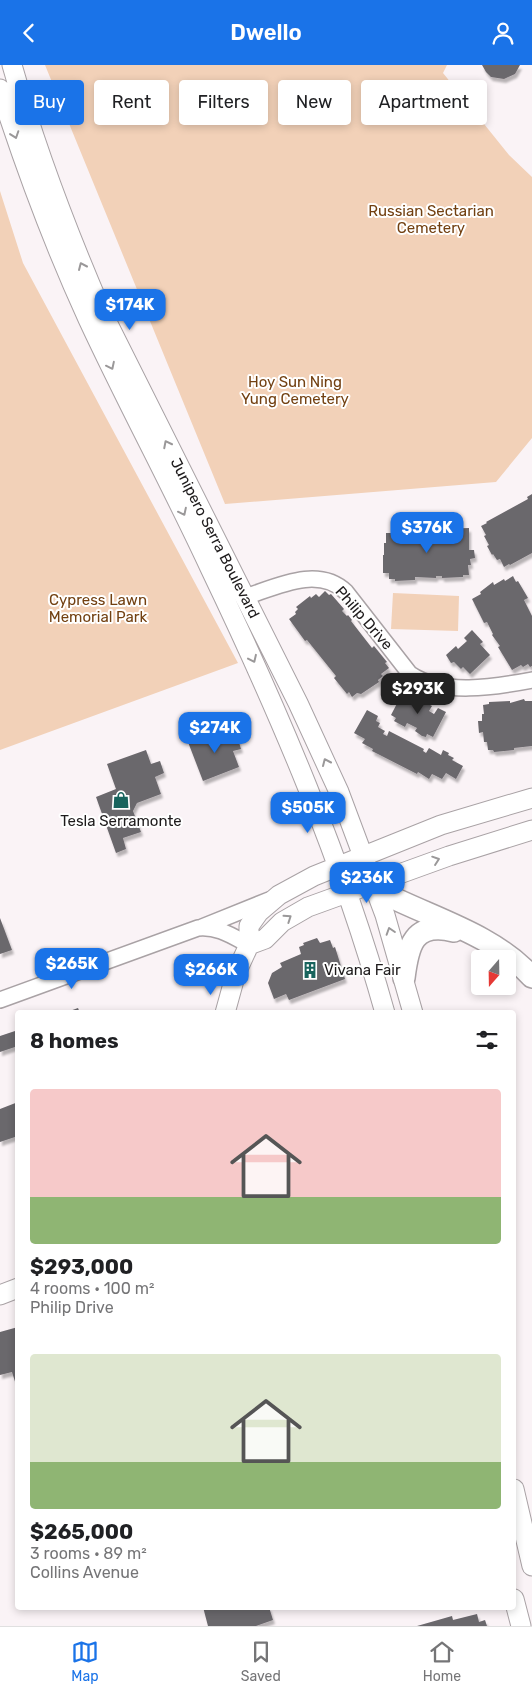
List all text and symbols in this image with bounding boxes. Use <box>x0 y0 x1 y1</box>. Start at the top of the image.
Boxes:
icon: back <box>15 19 43 47</box>
text: Dwello <box>230 19 302 46</box>
icon: person <box>489 19 517 47</box>
chip: Buy <box>15 80 84 125</box>
chip: Rent <box>94 80 169 125</box>
chip: Filters <box>179 80 268 125</box>
chip: New <box>278 80 351 125</box>
chip: Apartment <box>361 80 487 125</box>
one-way arrow <box>9 130 19 139</box>
park label: Russian Sectarian Cemetery <box>368 202 494 237</box>
one-way arrow <box>77 262 88 271</box>
pin: $174K <box>95 289 165 331</box>
text: $174K <box>106 295 154 314</box>
one-way arrow <box>105 361 115 370</box>
park label: Hoy Sun Ning Yung Cemetery <box>241 373 349 408</box>
one-way arrow <box>163 440 174 449</box>
street label: Junipero Serra Boulevard <box>167 455 263 621</box>
one-way arrow <box>177 507 187 516</box>
pin: $376K <box>392 511 462 554</box>
text: $376K <box>401 518 453 537</box>
street label: Philip Drive <box>331 583 397 653</box>
park label: Cypress Lawn Memorial Park <box>49 591 147 626</box>
one-way arrow <box>246 653 256 662</box>
pin: $293K <box>383 673 453 715</box>
text: $293K <box>392 679 444 698</box>
pin: $274K <box>180 711 250 754</box>
text: $274K <box>189 718 241 737</box>
one-way arrow <box>321 758 332 767</box>
shop icon: Tesla Serramonte <box>111 790 131 810</box>
pin: $505K <box>273 791 343 834</box>
text: $505K <box>282 798 334 817</box>
place label: Tesla Serramonte <box>60 812 182 830</box>
one-way arrow <box>431 856 440 866</box>
pin: $236K <box>332 861 402 904</box>
text: $236K <box>341 868 393 887</box>
one-way arrow <box>283 915 292 924</box>
one-way arrow <box>386 928 396 936</box>
pin: $265K <box>37 947 107 990</box>
north arrow <box>471 950 516 995</box>
map controls <box>471 950 516 995</box>
pin: $266K <box>176 953 246 996</box>
text: $265K <box>46 954 98 973</box>
text: $266K <box>185 960 237 979</box>
building icon: Vivana Fair <box>300 960 320 980</box>
place label: Vivana Fair <box>324 961 401 979</box>
icon: filters <box>473 1026 501 1054</box>
text: 8 homes <box>30 1028 119 1053</box>
icon: home <box>221 1121 311 1211</box>
text: $293,000 <box>30 1254 133 1279</box>
text: 4 rooms · 100 m² <box>30 1279 154 1298</box>
text: Philip Drive <box>30 1298 114 1317</box>
icon: home <box>221 1386 311 1476</box>
text: $265,000 <box>30 1519 133 1544</box>
text: 3 rooms · 89 m² <box>30 1544 147 1563</box>
text: Collins Avenue <box>30 1563 139 1582</box>
tab: Map <box>71 1638 99 1685</box>
tab: Saved <box>241 1638 281 1685</box>
tab: Home <box>423 1638 461 1685</box>

